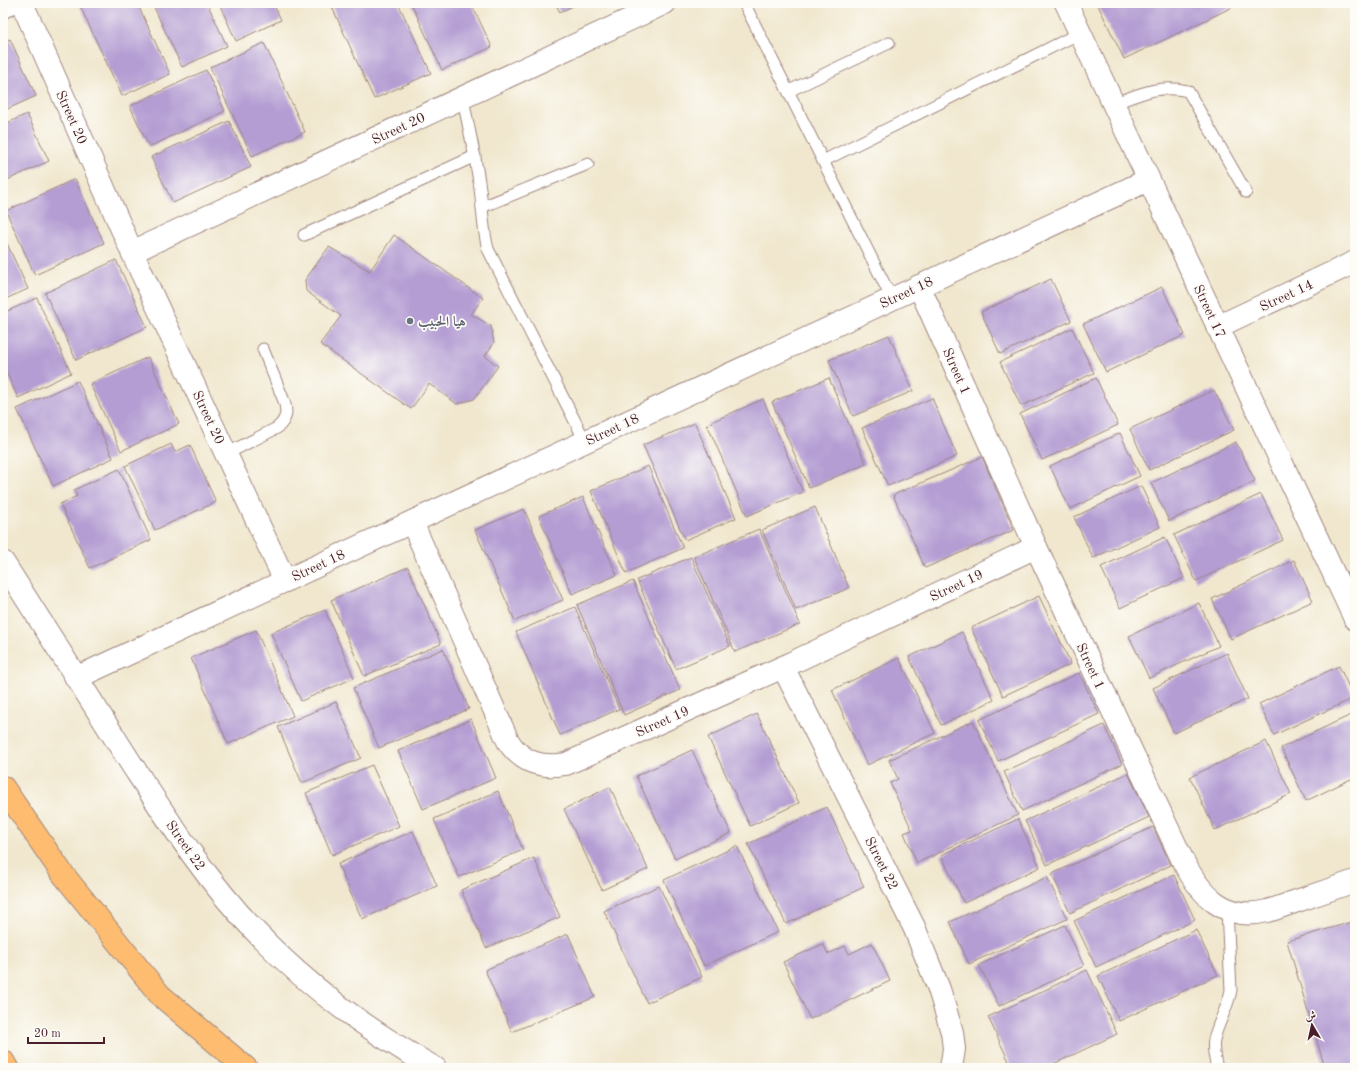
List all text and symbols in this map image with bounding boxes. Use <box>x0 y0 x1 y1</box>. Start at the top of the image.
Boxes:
street label: Street 20 <box>53 88 89 146</box>
street label: Street 20 <box>370 110 427 147</box>
street label: Street 18 <box>878 274 935 311</box>
street label: Street 14 <box>1258 277 1315 314</box>
street label: Street 17 <box>1191 283 1228 340</box>
place label: هيا الحبيب <box>418 315 466 331</box>
marker: هيا الحبيب <box>405 316 415 326</box>
street label: Street 1 <box>940 346 972 397</box>
street label: Street 20 <box>190 389 227 446</box>
street label: Street 18 <box>584 411 641 448</box>
street label: Street 18 <box>290 547 347 584</box>
street label: Street 19 <box>928 567 985 604</box>
street label: Street 1 <box>1073 641 1107 692</box>
street label: Street 19 <box>633 704 691 740</box>
street label: Street 22 <box>163 818 207 873</box>
street label: Street 22 <box>862 835 900 892</box>
north arrow <box>1292 1005 1332 1045</box>
text: ش <box>1304 1010 1317 1023</box>
scale bar <box>28 1019 104 1045</box>
text: 20 m <box>34 1028 61 1040</box>

